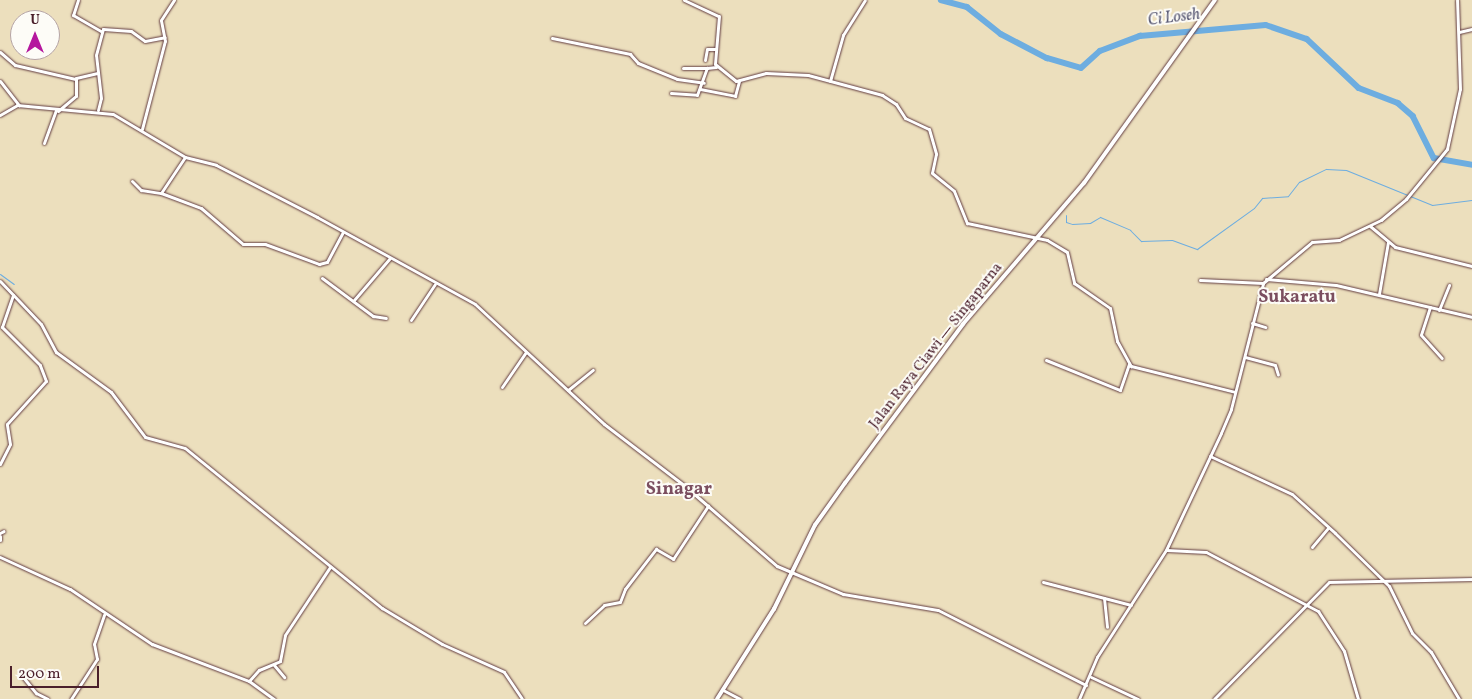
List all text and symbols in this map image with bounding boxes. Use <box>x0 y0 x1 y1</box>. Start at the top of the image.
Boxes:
water label: Ci Loseh <box>1147 5 1201 31</box>
north arrow <box>10 10 60 60</box>
text: U <box>30 11 40 30</box>
street label: Jalan Raya Ciawi — Singaparna <box>865 259 1007 433</box>
district label: Sukaratu <box>1258 287 1336 309</box>
district label: Sinagar <box>646 479 712 501</box>
scale bar <box>12 656 101 688</box>
text: 200 m <box>18 664 61 685</box>

